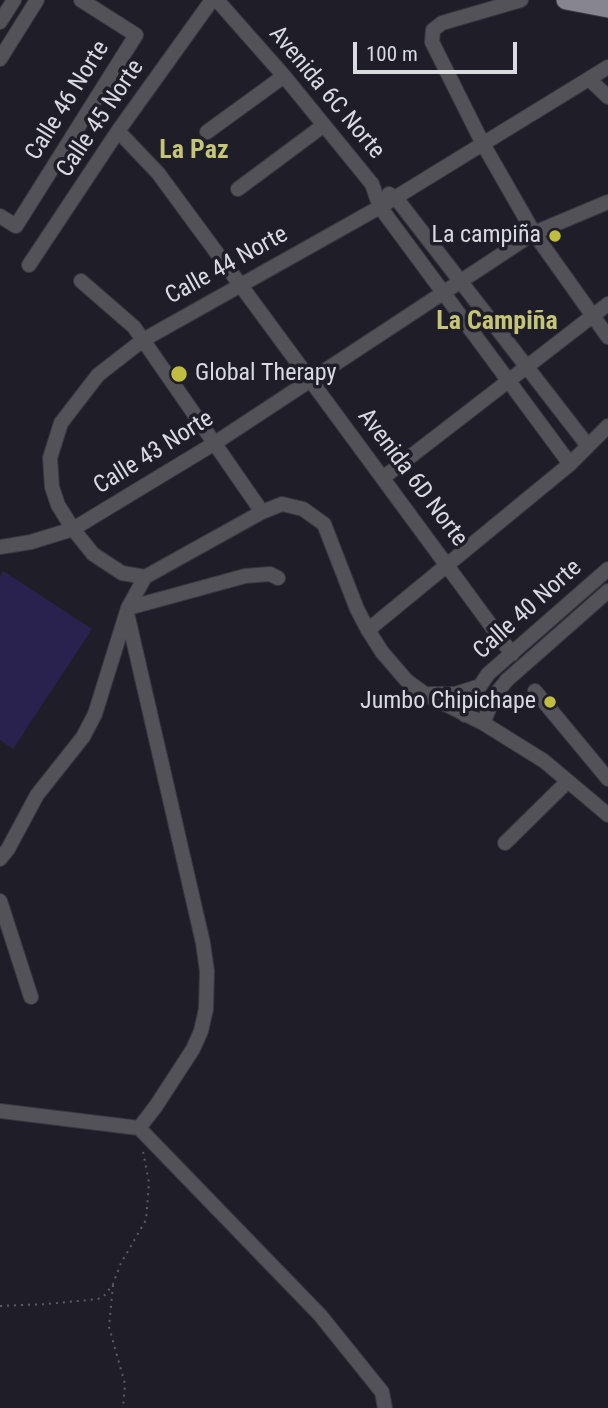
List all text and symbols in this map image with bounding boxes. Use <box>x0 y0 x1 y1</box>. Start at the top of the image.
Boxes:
street label: Avenida 6C Norte <box>262 21 390 165</box>
scale bar <box>356 28 520 72</box>
street label: Calle 46 Norte <box>20 36 116 166</box>
text: 100 m <box>366 42 418 66</box>
street label: Calle 45 Norte <box>51 55 151 183</box>
district label: La Paz <box>159 135 229 167</box>
street label: Calle 44 Norte <box>161 221 293 311</box>
place label: La campiña <box>431 222 541 250</box>
marker: La campiña <box>547 228 563 244</box>
district label: La Campiña <box>436 306 558 338</box>
place label: Global Therapy <box>195 360 336 388</box>
marker: Global Therapy <box>169 364 189 384</box>
street label: Avenida 6D Norte <box>351 403 473 553</box>
street label: Calle 43 Norte <box>89 405 219 501</box>
street label: Calle 40 Norte <box>468 554 588 666</box>
place label: Jumbo Chipichape <box>360 688 536 716</box>
marker: Jumbo Chipichape <box>542 694 558 710</box>

